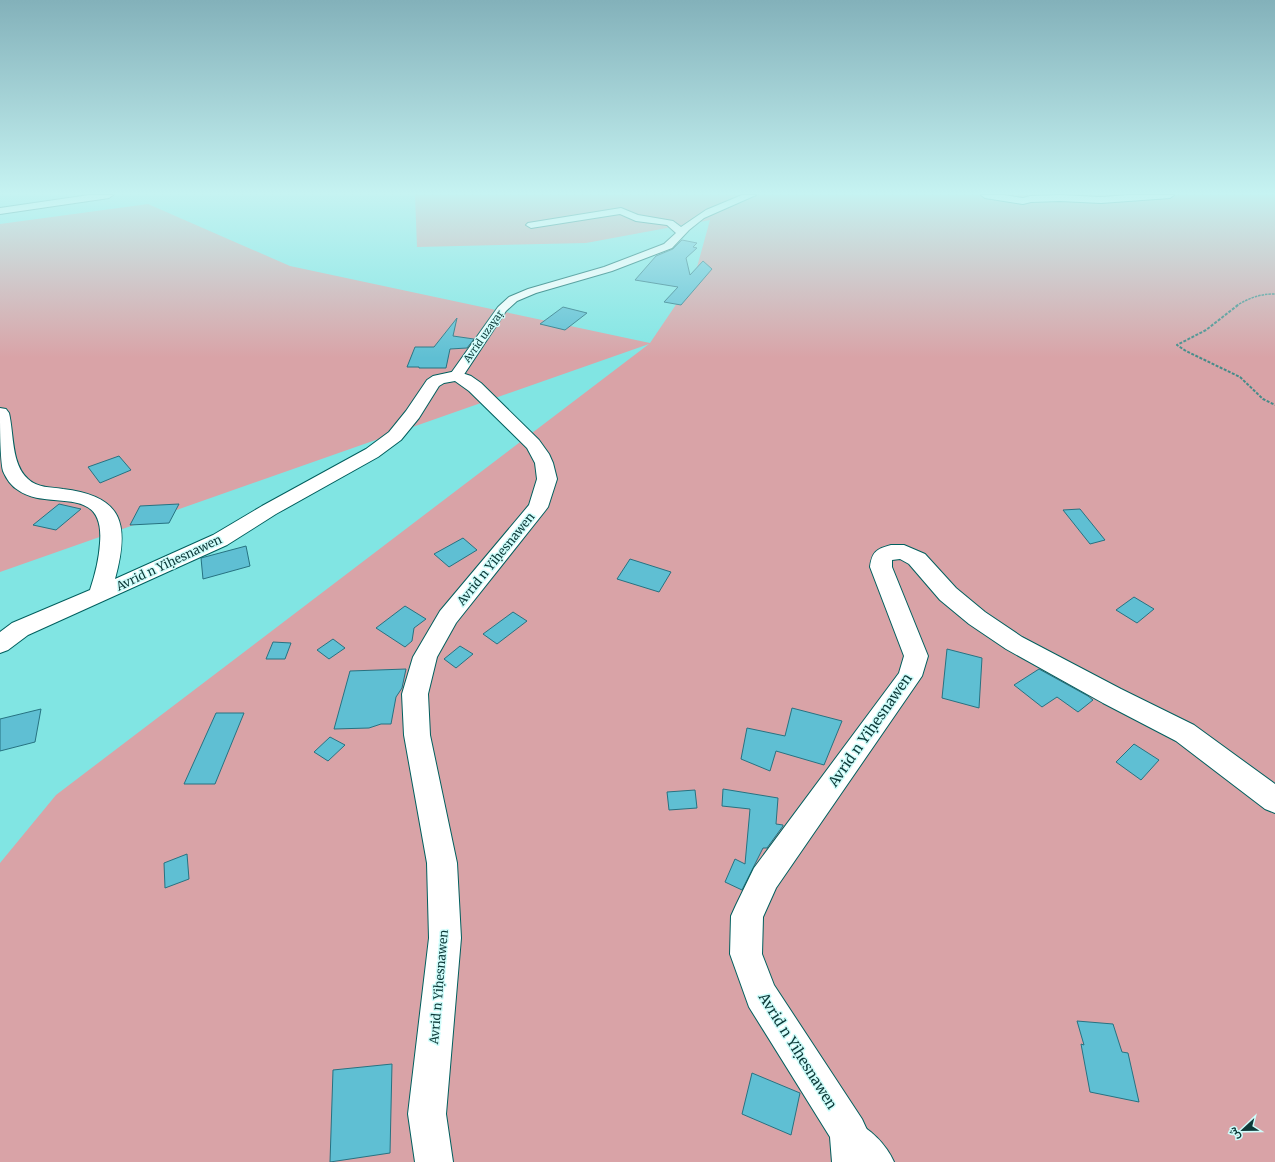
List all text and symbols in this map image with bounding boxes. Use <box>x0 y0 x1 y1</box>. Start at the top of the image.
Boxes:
street label: Avrid uzaɣaṛ <box>460 307 506 366</box>
street label: Avrid n Yiḥesnawen <box>453 509 538 609</box>
street label: Avrid n Yiḥesnawen <box>113 531 224 594</box>
street label: Avrid n Yiḥesnawen <box>824 670 916 791</box>
street label: Avrid n Yiḥesnawen <box>426 929 451 1046</box>
street label: Avrid n Yiḥesnawen <box>754 989 841 1113</box>
north arrow <box>1223 1110 1263 1150</box>
text: ش <box>1225 1125 1243 1142</box>

